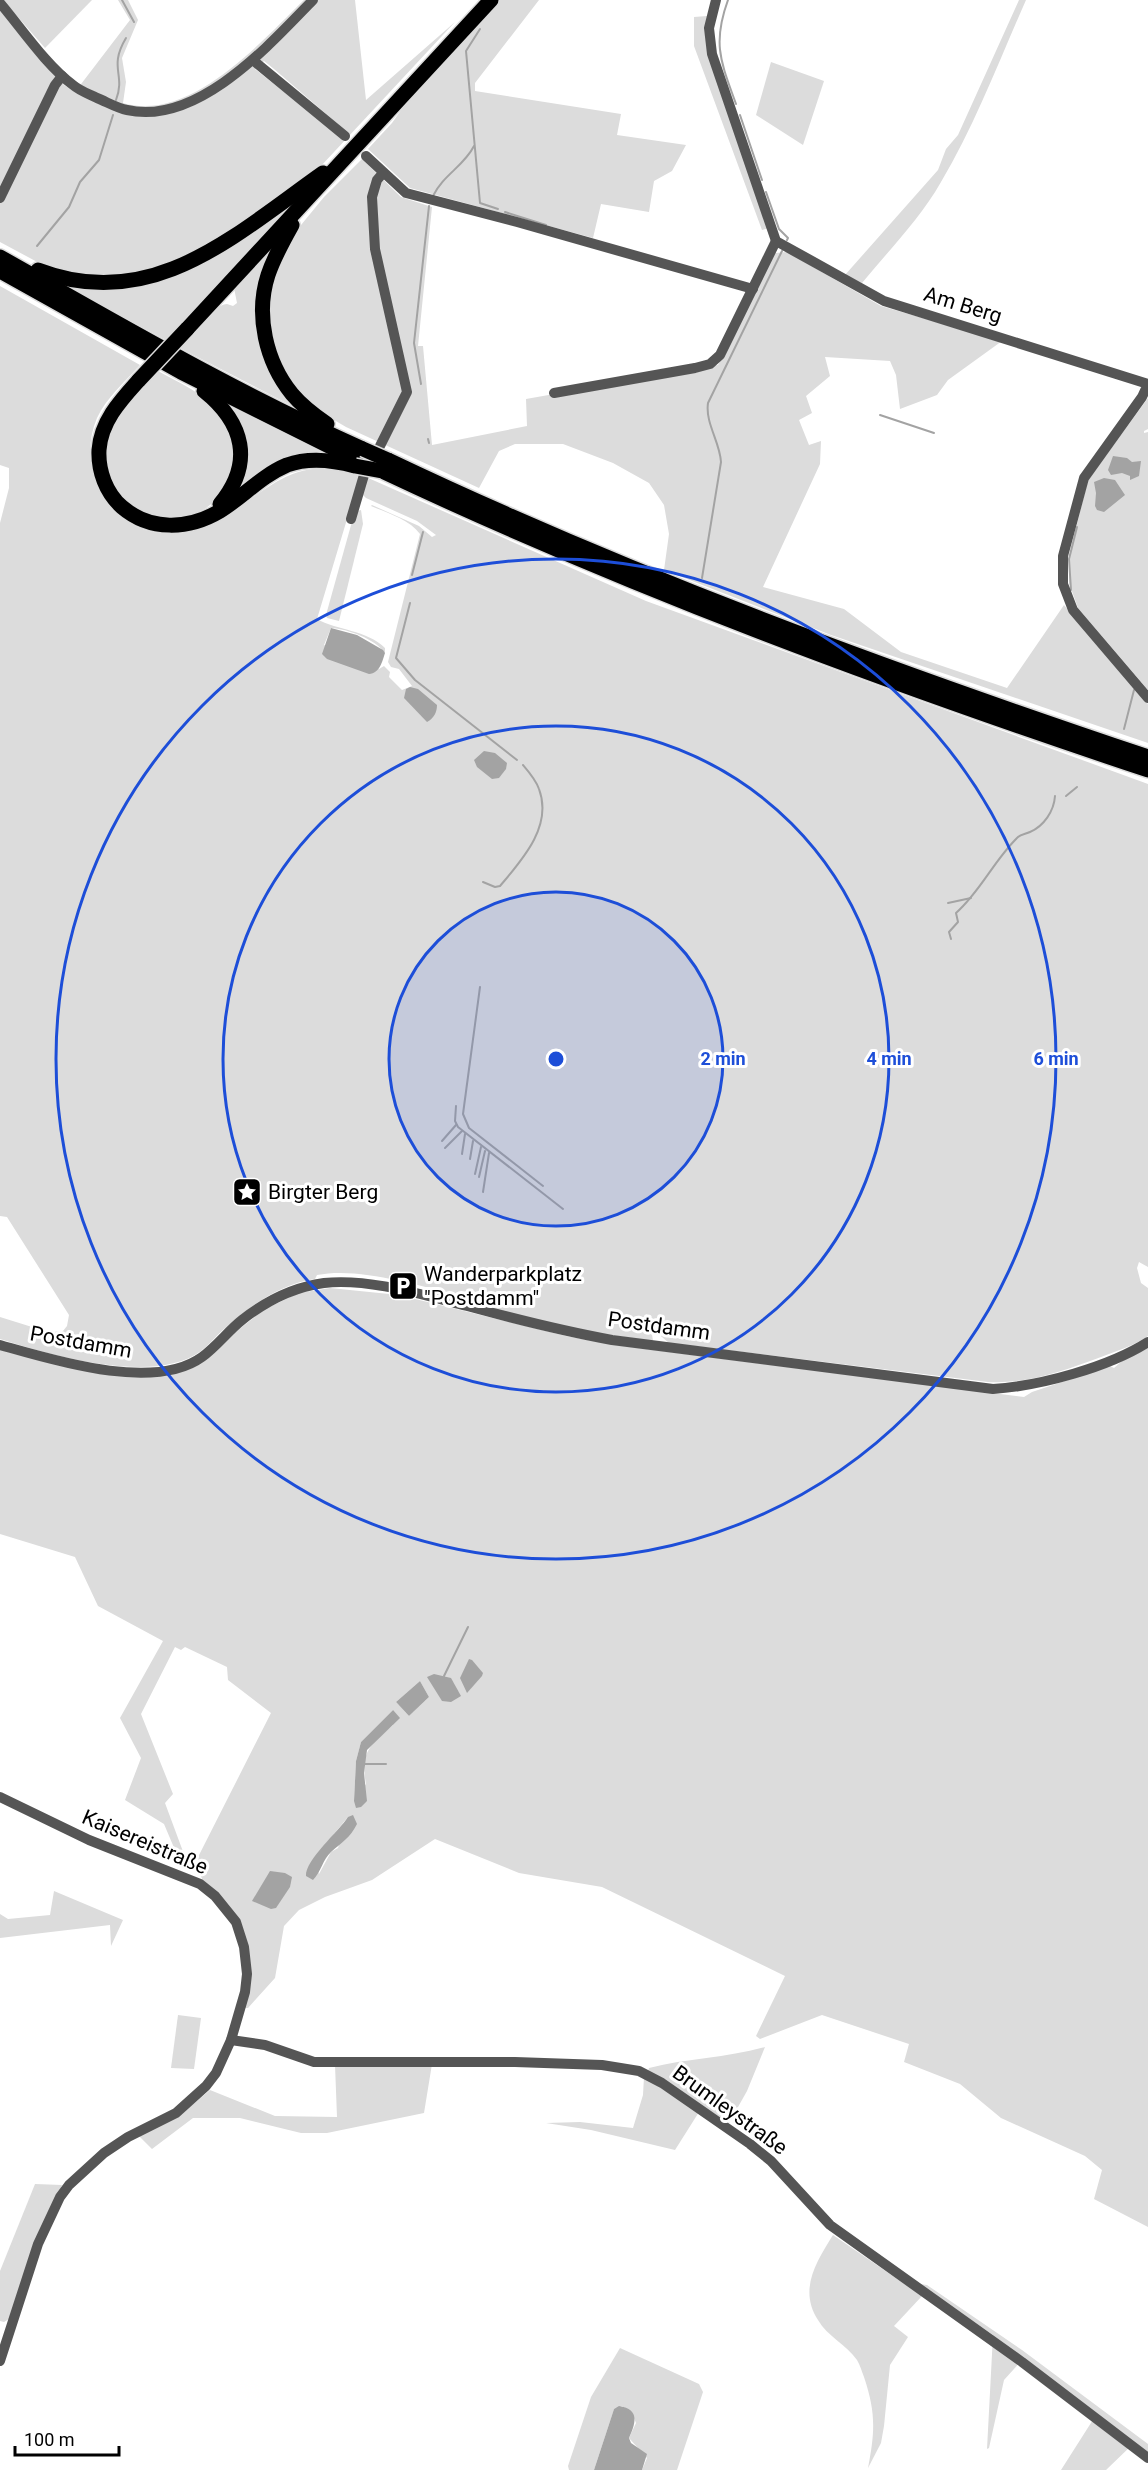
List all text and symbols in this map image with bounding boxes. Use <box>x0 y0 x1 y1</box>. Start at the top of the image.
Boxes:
street label: Am Berg <box>921 282 1005 328</box>
text: 2 min <box>700 1048 746 1069</box>
text: 4 min <box>866 1048 912 1069</box>
text: 6 min <box>1033 1048 1079 1069</box>
centre of rings <box>546 1049 566 1069</box>
place icon: Birgter Berg <box>231 1176 263 1208</box>
place label: Birgter Berg <box>268 1180 378 1204</box>
place label: Wanderparkplatz "Postdamm" <box>424 1262 582 1310</box>
parking icon: Wanderparkplatz "Postdamm" <box>387 1270 419 1302</box>
street label: Postdamm <box>606 1307 712 1345</box>
street label: Postdamm <box>28 1321 134 1363</box>
street label: Kaisereistraße <box>78 1805 212 1879</box>
street label: Brumleystraße <box>668 2060 792 2160</box>
scale bar <box>15 2419 118 2457</box>
text: 100 m <box>24 2429 75 2450</box>

